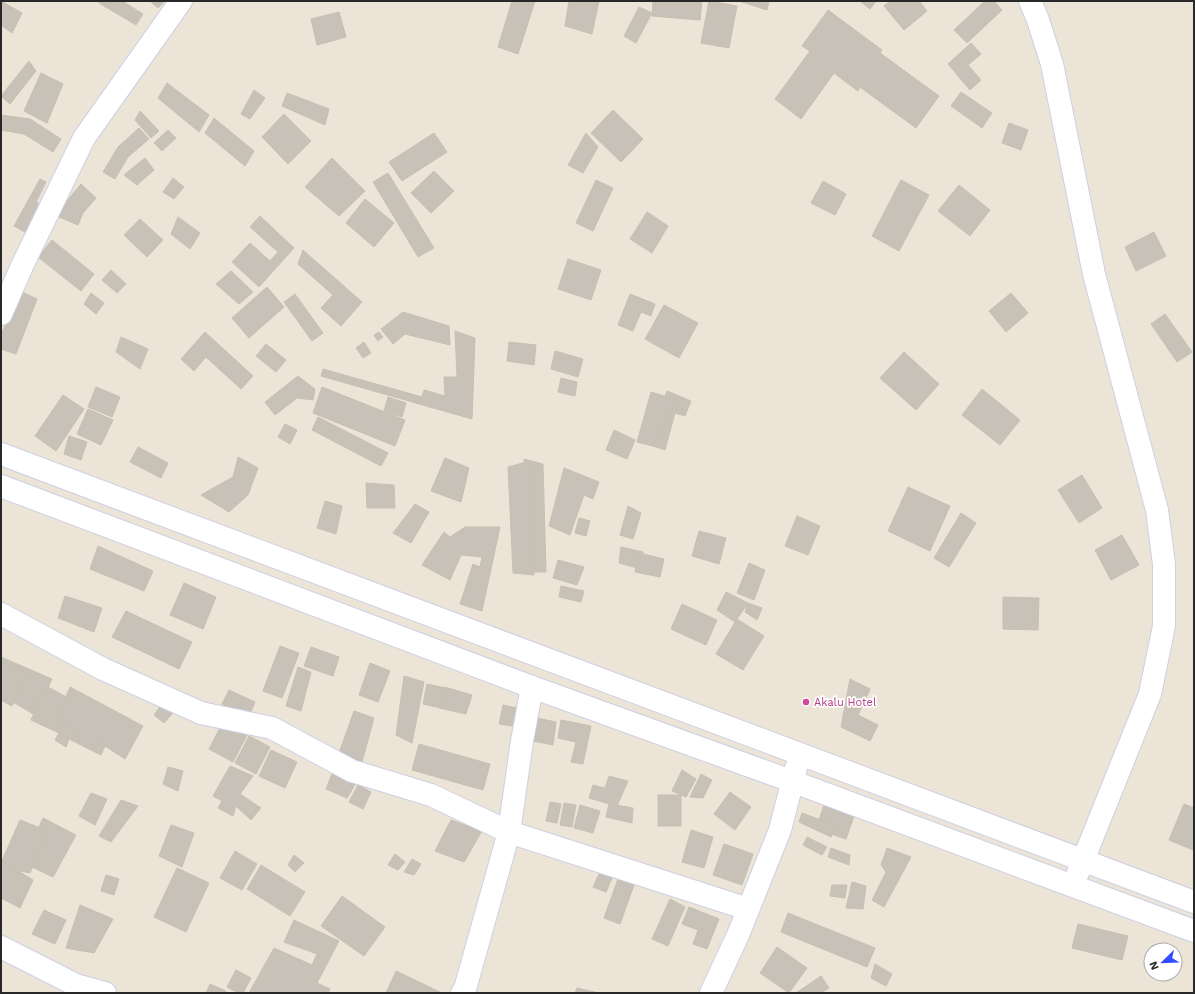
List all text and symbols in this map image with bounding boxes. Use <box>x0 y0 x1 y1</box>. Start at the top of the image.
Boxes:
place label: Akalu Hotel <box>814 696 877 709</box>
marker: Akalu Hotel <box>801 697 811 707</box>
north arrow <box>1143 942 1183 982</box>
text: N <box>1147 959 1162 972</box>

